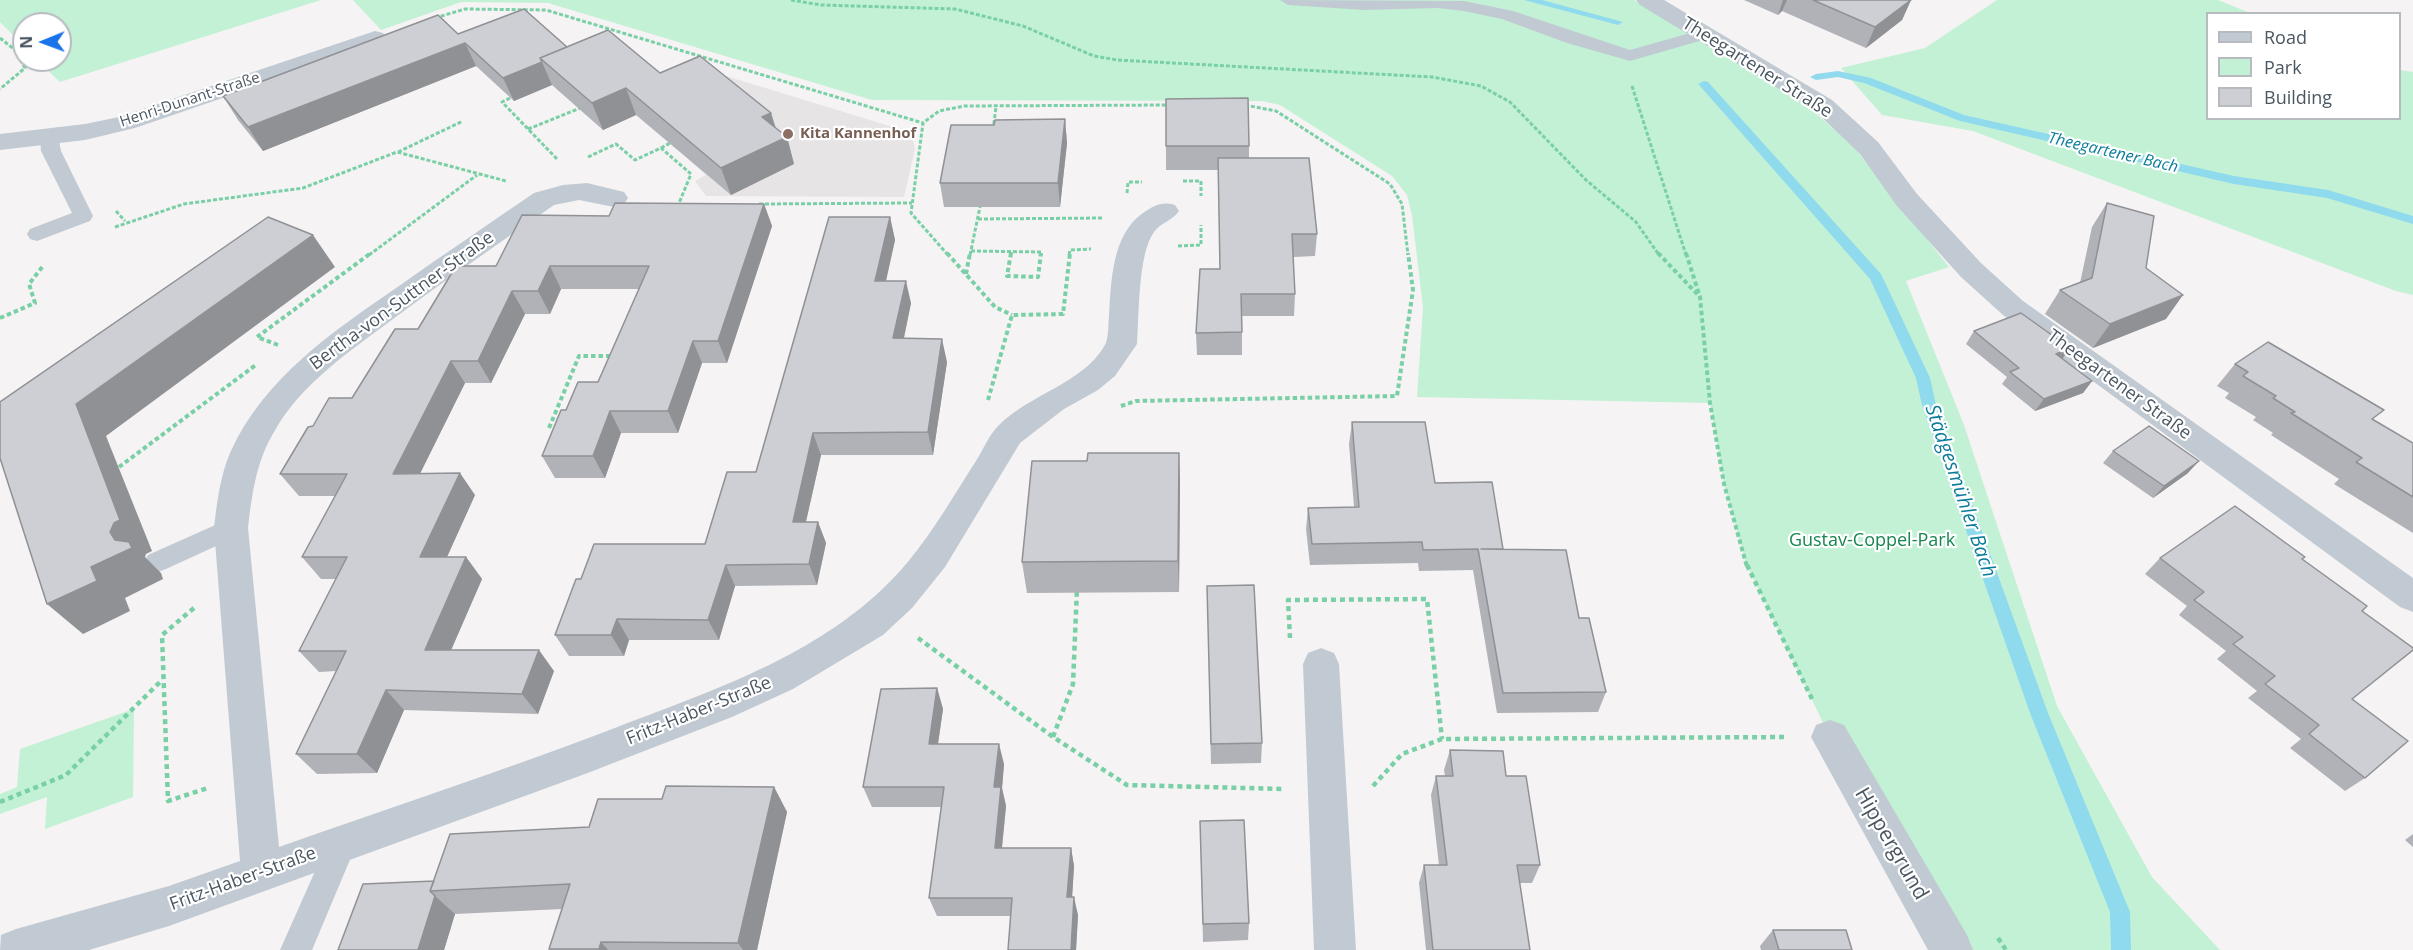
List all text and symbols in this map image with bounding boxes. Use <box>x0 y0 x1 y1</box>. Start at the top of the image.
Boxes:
north arrow <box>12 12 72 72</box>
legend <box>2206 12 2401 120</box>
street label: Theegartener Straße <box>1678 13 1836 123</box>
text: Road <box>2264 25 2307 49</box>
text: N <box>15 36 37 49</box>
text: Park <box>2264 55 2302 79</box>
street label: Henri-Dunant-Straße <box>118 69 262 131</box>
text: Building <box>2264 85 2332 109</box>
place label: Kita Kannenhof <box>800 125 916 143</box>
marker: Kita Kannenhof <box>781 127 795 141</box>
water label: Theegartener Bach <box>2046 129 2180 177</box>
street label: Bertha-von-Suttner-Straße <box>306 227 498 375</box>
street label: Theegartener Straße <box>2043 325 2195 445</box>
water label: Städgesmühler Bach <box>1919 402 2001 580</box>
park label: Gustav-Coppel-Park <box>1789 530 1955 552</box>
street label: Fritz-Haber-Straße <box>623 672 775 750</box>
street label: Hippergrund <box>1849 783 1933 905</box>
street label: Fritz-Haber-Straße <box>167 842 319 916</box>

